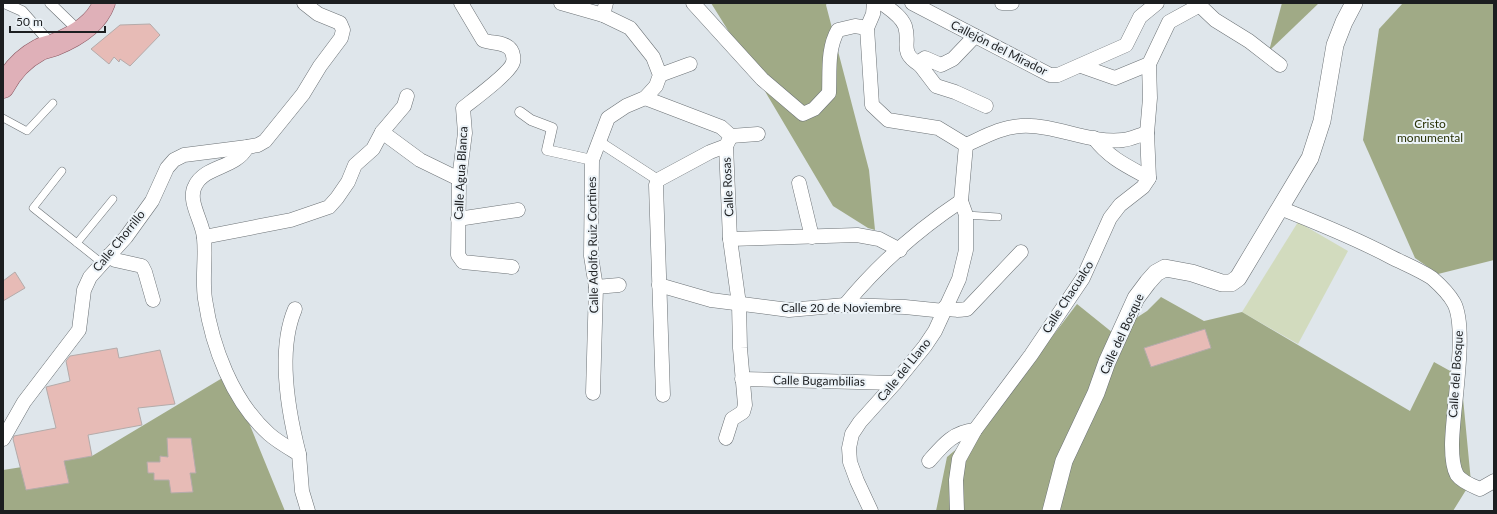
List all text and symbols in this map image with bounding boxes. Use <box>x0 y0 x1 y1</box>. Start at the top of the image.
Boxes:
scale bar <box>10 8 105 34</box>
text: 50 m <box>16 14 43 29</box>
street label: Callejón del Mirador <box>948 17 1051 79</box>
park label: Cristo monumental <box>1397 116 1463 145</box>
street label: Calle Agua Blanca <box>451 126 470 220</box>
street label: Calle Rosas <box>718 157 737 217</box>
street label: Calle Adolfo Ruiz Cortines <box>584 176 601 314</box>
street label: Calle Chorrillo <box>89 207 148 274</box>
street label: Calle Chacualco <box>1039 258 1097 336</box>
street label: Calle del Bosque <box>1096 291 1147 377</box>
street label: Calle 20 de Noviembre <box>781 300 901 315</box>
street label: Calle del Bosque <box>1445 330 1466 418</box>
street label: Calle del Llano <box>874 335 934 404</box>
street label: Calle Bugambilias <box>773 372 865 389</box>

